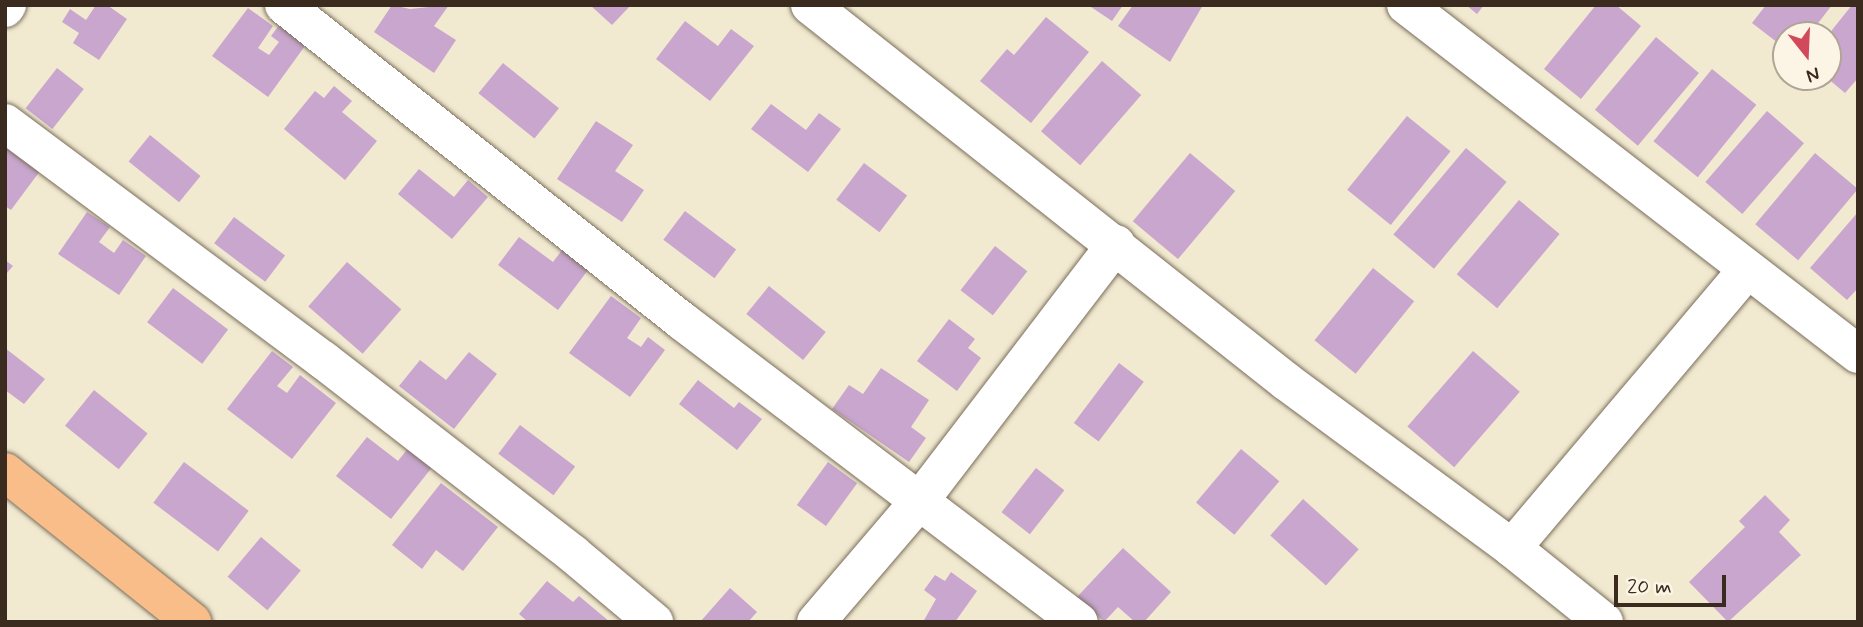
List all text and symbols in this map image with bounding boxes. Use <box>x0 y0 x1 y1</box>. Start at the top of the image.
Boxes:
north arrow <box>1772 21 1842 91</box>
text: N <box>1803 61 1823 88</box>
scale bar <box>1618 560 1730 604</box>
text: 20 m <box>1627 573 1672 601</box>

